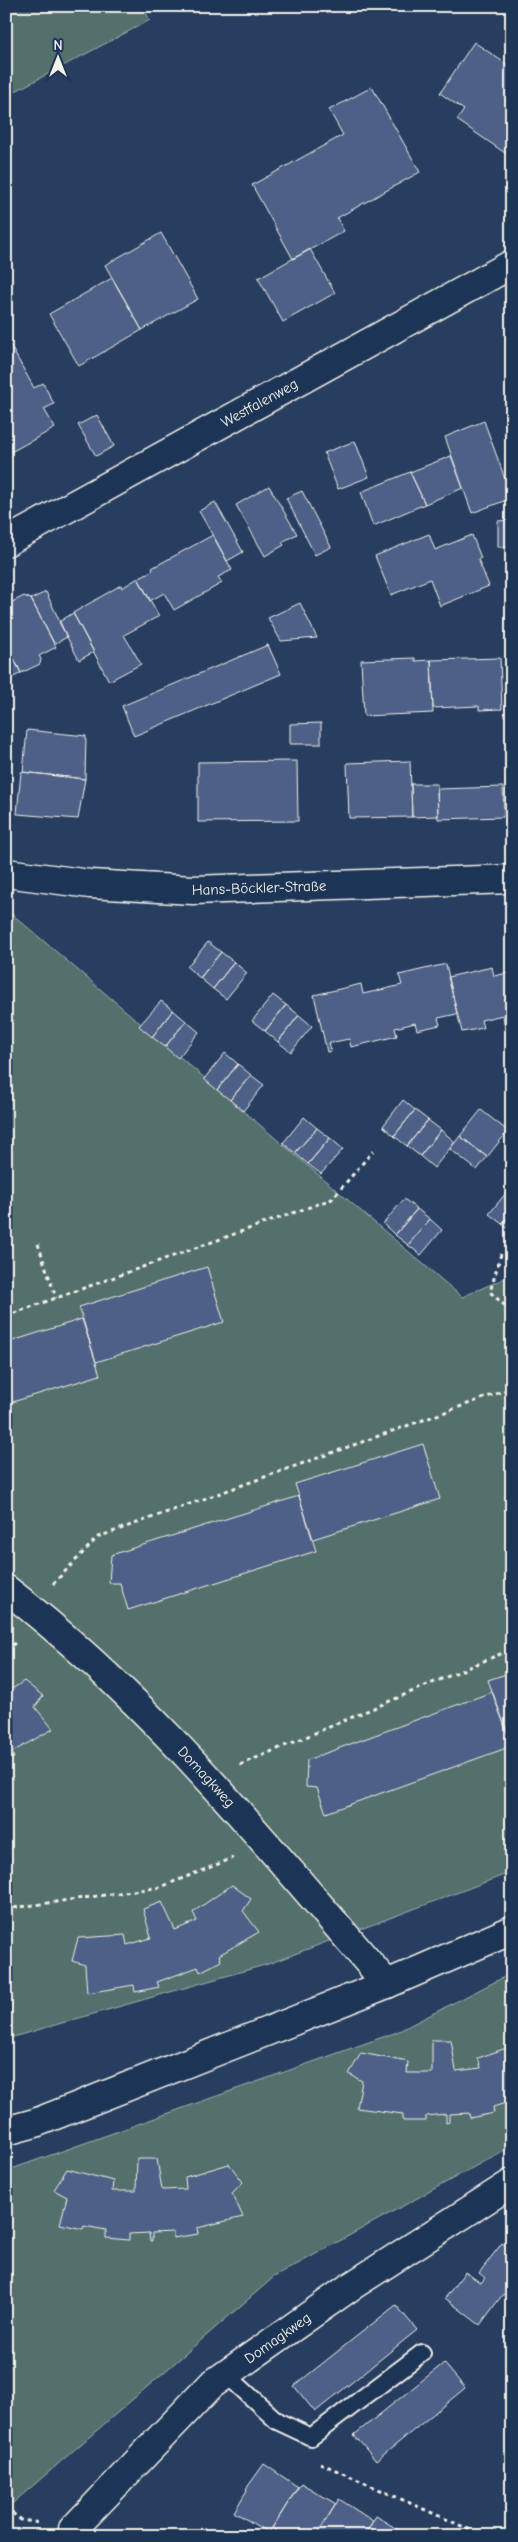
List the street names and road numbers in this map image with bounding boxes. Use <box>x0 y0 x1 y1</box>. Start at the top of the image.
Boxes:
street label: Westfalenweg <box>218 374 301 431</box>
street label: Hans-Böckler-Straße <box>192 876 327 899</box>
street label: Domagkweg <box>174 1742 239 1811</box>
street label: Domagkweg <box>241 2308 314 2368</box>

